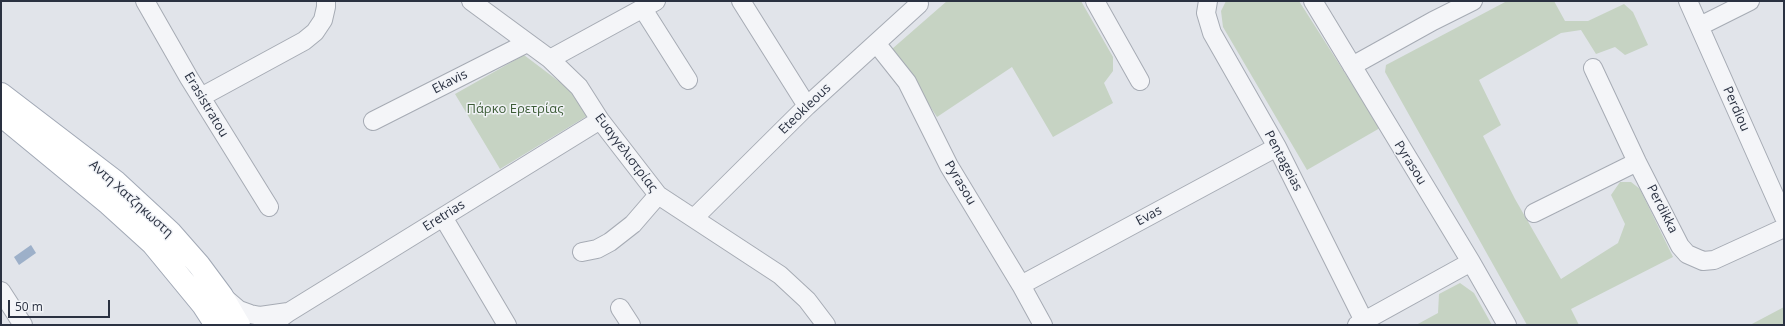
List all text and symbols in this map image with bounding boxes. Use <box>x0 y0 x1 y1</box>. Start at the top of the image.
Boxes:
street label: Ekavis <box>430 67 470 97</box>
street label: Erasistratou <box>181 70 231 140</box>
street label: Eteokleous <box>776 80 834 138</box>
street label: Perdiou <box>1719 84 1753 134</box>
park label: Πάρκο Ερετρίας <box>466 101 564 117</box>
street label: Ευαγγελιστρίας <box>591 111 661 195</box>
street label: Pentageias <box>1261 128 1305 194</box>
street label: Pyrasou <box>1390 138 1430 188</box>
street label: Αντη Χατζηκωστη <box>86 157 176 241</box>
street label: Pyrasou <box>941 158 979 208</box>
street label: Perdikka <box>1643 182 1681 236</box>
street label: Eretrias <box>420 197 468 235</box>
street label: Evas <box>1133 203 1165 229</box>
scale bar <box>10 292 112 318</box>
text: 50 m <box>15 298 43 315</box>

